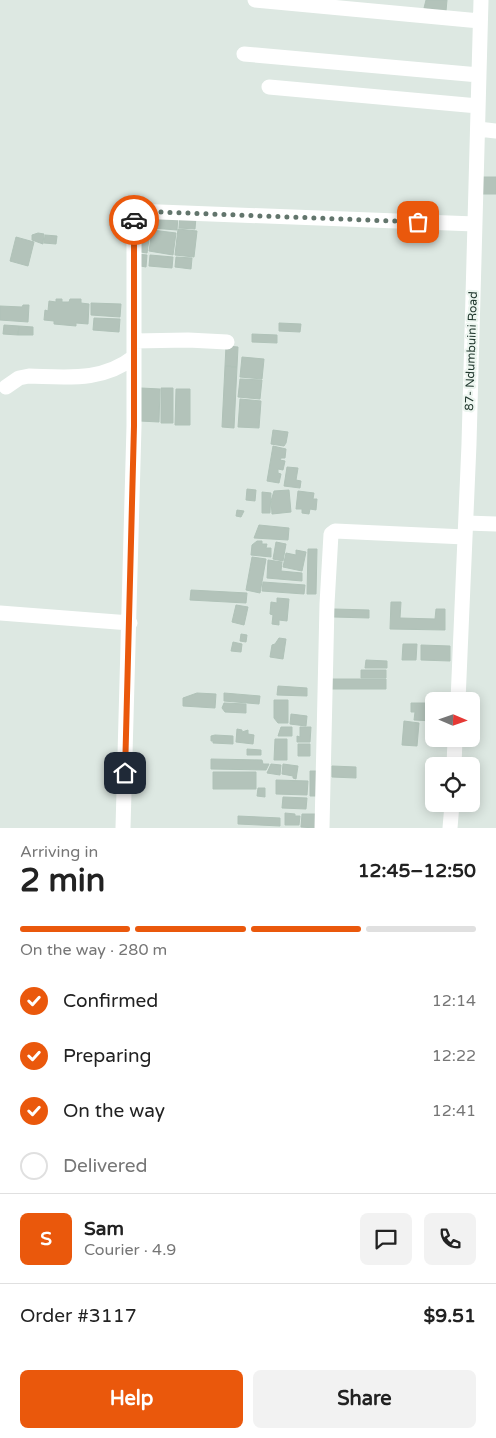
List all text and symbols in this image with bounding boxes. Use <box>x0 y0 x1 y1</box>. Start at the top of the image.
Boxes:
courier <box>109 195 159 245</box>
pin <box>397 201 439 243</box>
icon: car <box>120 206 148 234</box>
icon: bag <box>404 208 432 236</box>
street label: 87- Ndumbuini Road <box>462 291 480 411</box>
north arrow <box>425 692 480 748</box>
map controls <box>425 692 480 812</box>
pin <box>104 752 146 794</box>
button: locate <box>425 757 480 812</box>
icon: home <box>111 759 139 787</box>
text: Arriving in <box>20 842 98 862</box>
text: 12:45–12:50 <box>358 860 476 882</box>
text: 2 min <box>20 862 105 900</box>
text: On the way · 280 m <box>20 940 167 960</box>
icon: check <box>20 987 48 1015</box>
text: Confirmed <box>63 990 158 1012</box>
text: 12:14 <box>432 991 476 1011</box>
icon: check <box>20 1042 48 1070</box>
text: Preparing <box>63 1045 152 1067</box>
text: 12:22 <box>432 1046 476 1066</box>
icon: check <box>20 1097 48 1125</box>
text: On the way <box>63 1100 165 1122</box>
text: 12:41 <box>432 1101 476 1121</box>
text: Delivered <box>63 1155 148 1177</box>
button: chat <box>360 1213 412 1265</box>
button: phone <box>424 1213 476 1265</box>
text: Sam <box>84 1218 124 1240</box>
text: S <box>40 1228 52 1250</box>
text: Courier · 4.9 <box>84 1240 176 1260</box>
text: Order #3117 <box>20 1305 137 1327</box>
text: $9.51 <box>424 1305 476 1327</box>
button: Help <box>20 1370 243 1428</box>
button: Share <box>253 1370 476 1428</box>

